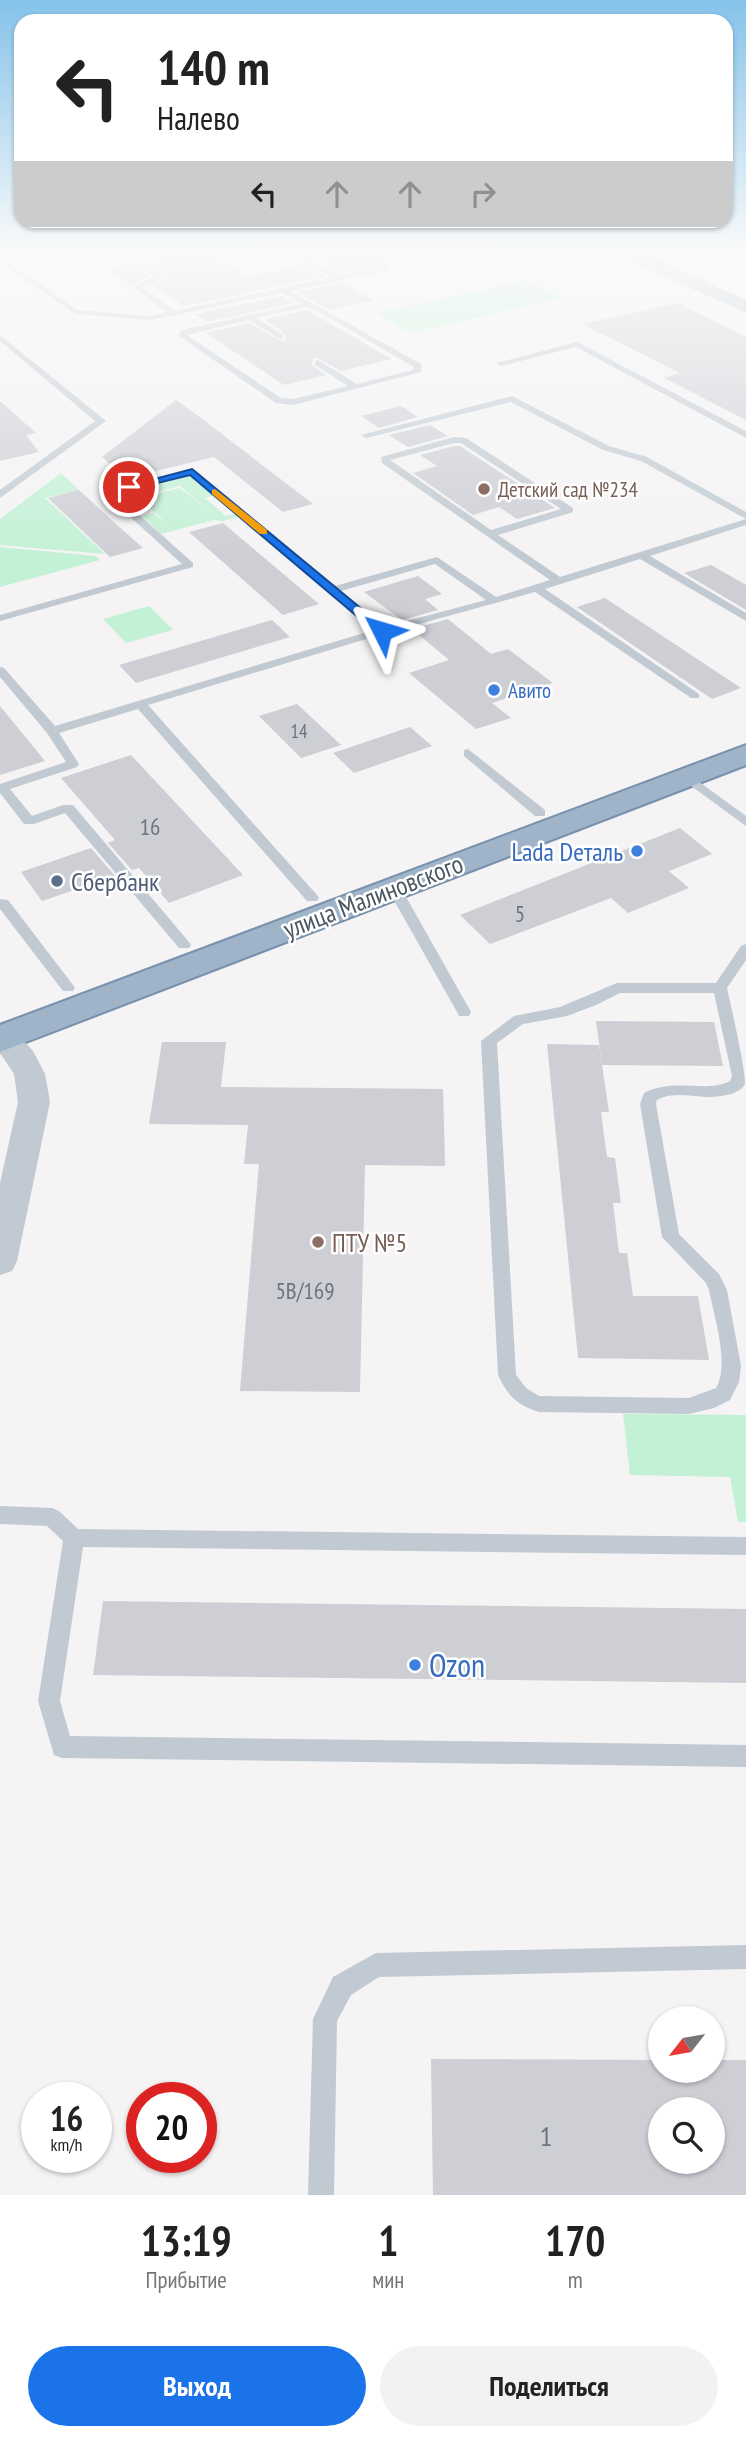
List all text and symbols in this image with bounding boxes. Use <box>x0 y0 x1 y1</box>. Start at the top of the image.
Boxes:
text: 140 m <box>157 35 270 99</box>
icon: left <box>42 42 133 133</box>
text: Налево <box>157 97 240 139</box>
icon: left <box>245 175 283 213</box>
icon: ahead <box>318 175 356 213</box>
icon: ahead <box>391 175 429 213</box>
icon: right <box>464 175 502 213</box>
pin <box>99 457 159 517</box>
icon: arrive <box>110 468 148 506</box>
place label: Детский сад №234 <box>498 476 638 503</box>
marker: Детский сад №234 <box>476 481 492 497</box>
position arrow <box>345 594 419 668</box>
place label: Авито <box>508 677 551 704</box>
marker: Авито <box>486 682 502 698</box>
house number: 14 <box>290 719 308 743</box>
house number: 16 <box>140 812 160 841</box>
place label: Lada Dеталь <box>512 835 623 868</box>
marker: Lada Dеталь <box>629 843 645 859</box>
street label: улица Малиновского <box>279 847 467 945</box>
place label: Сбербанк <box>71 865 159 898</box>
marker: Сбербанк <box>49 873 65 889</box>
house number: 5 <box>515 899 525 928</box>
place label: ПТУ №5 <box>332 1226 407 1259</box>
marker: ПТУ №5 <box>310 1234 326 1250</box>
house number: 5В/169 <box>275 1276 335 1305</box>
place label: Ozon <box>429 1644 485 1686</box>
marker: Ozon <box>407 1657 423 1673</box>
north arrow <box>648 2006 724 2082</box>
map controls <box>648 2006 725 2174</box>
speed limit sign: 20 <box>126 2082 217 2173</box>
text: 16 <box>50 2095 83 2141</box>
button: search <box>648 2097 725 2174</box>
house number: 1 <box>540 2117 552 2154</box>
text: km/h <box>51 2133 82 2156</box>
text: 13:19 <box>141 2213 232 2268</box>
text: 1 <box>378 2213 398 2268</box>
text: 170 <box>545 2213 605 2268</box>
text: Прибытие <box>145 2265 227 2294</box>
text: мин <box>372 2265 404 2294</box>
text: m <box>568 2265 583 2294</box>
button: Выход <box>28 2346 366 2426</box>
button: Поделиться <box>380 2346 718 2426</box>

